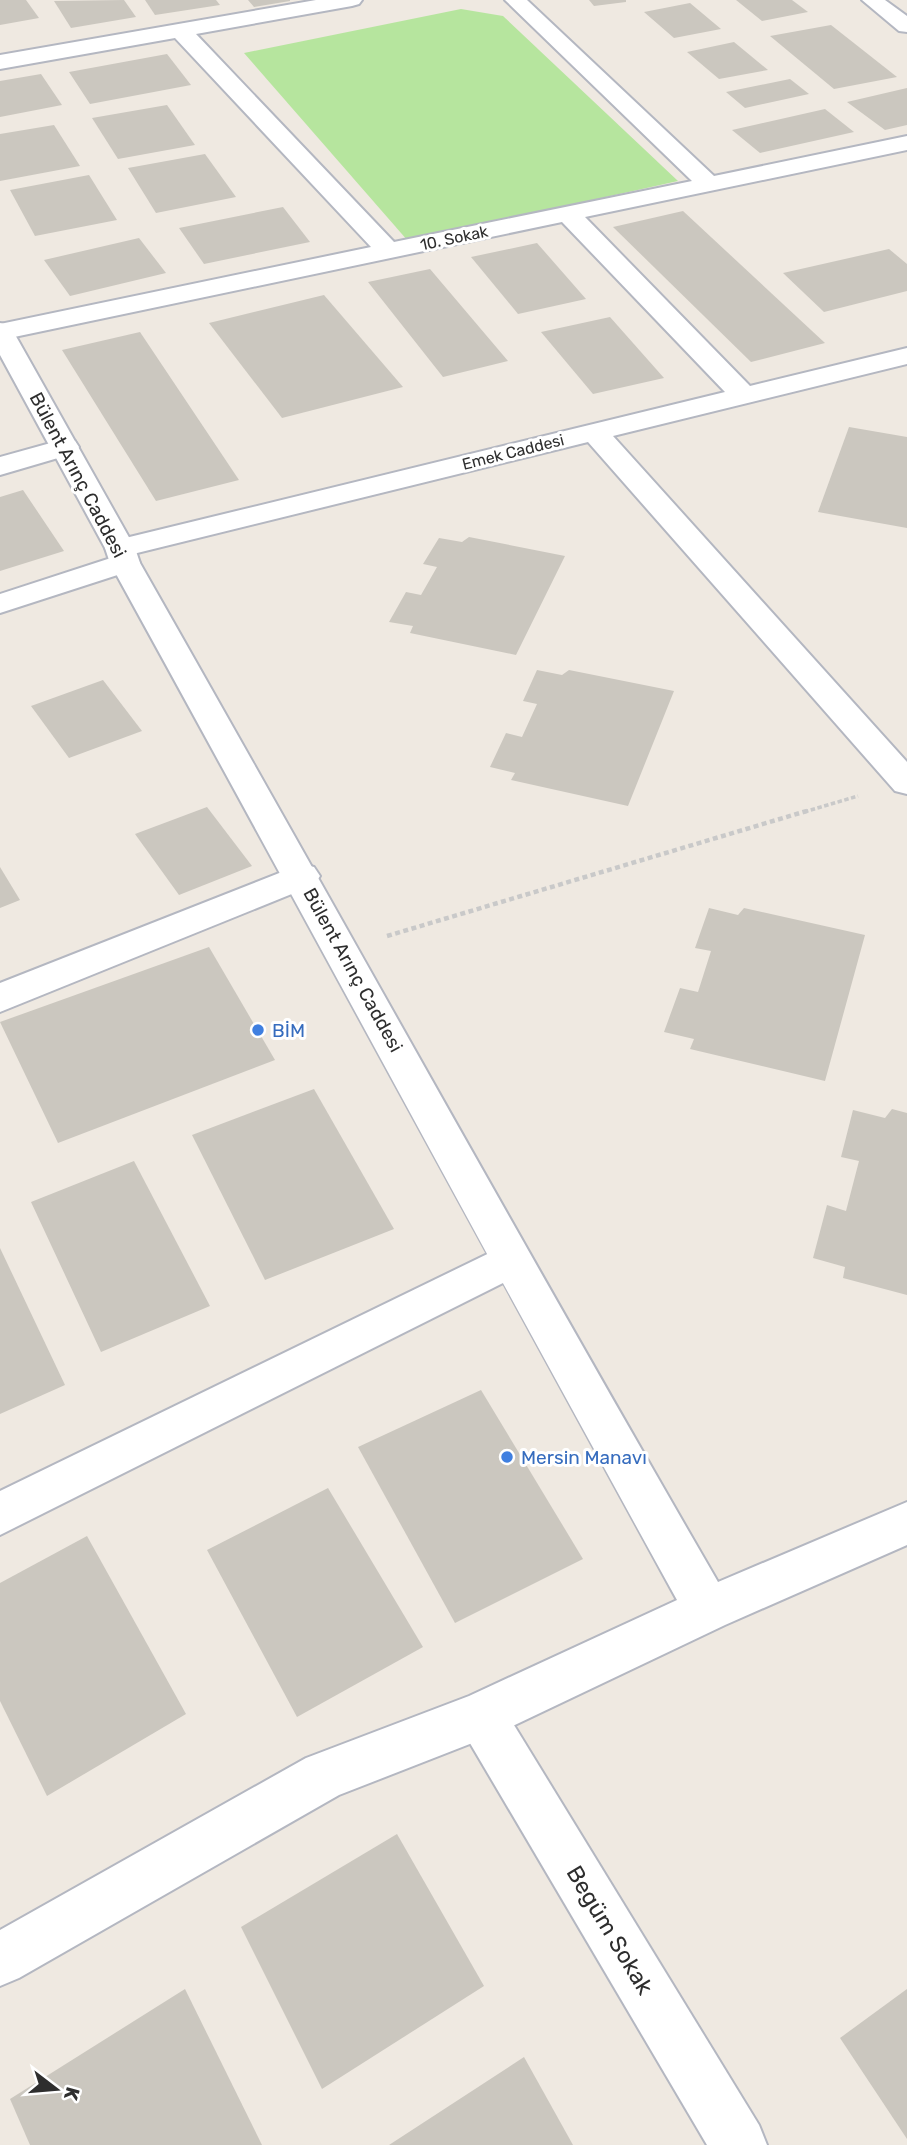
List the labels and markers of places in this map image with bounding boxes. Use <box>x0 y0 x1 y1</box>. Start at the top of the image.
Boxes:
place label: BİM <box>272 1019 305 1042</box>
marker: BİM <box>250 1022 266 1038</box>
place label: Mersin Manavı <box>521 1446 647 1469</box>
marker: Mersin Manavı <box>499 1449 515 1465</box>

